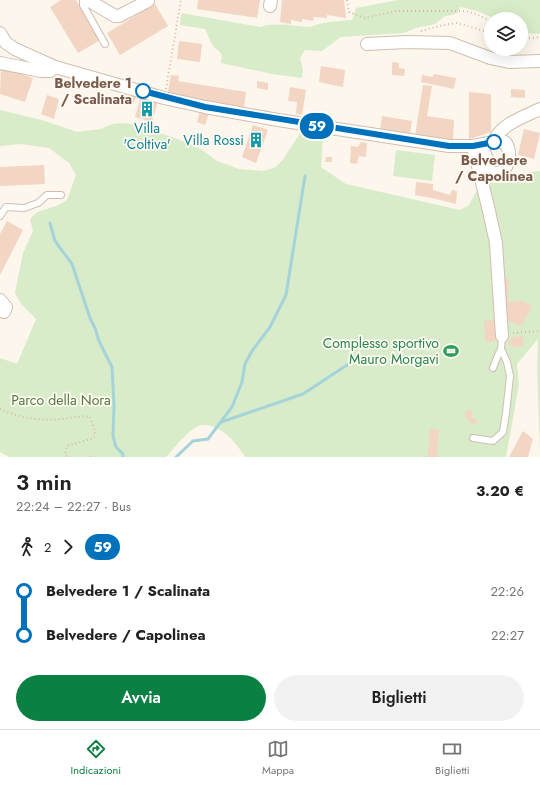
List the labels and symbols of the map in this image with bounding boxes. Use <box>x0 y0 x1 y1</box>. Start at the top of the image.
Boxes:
place label: Belvedere 1 / Scalinata <box>54 73 132 109</box>
marker: Belvedere 1 / Scalinata <box>135 83 151 99</box>
building icon: Villa 'Coltiva' <box>138 100 156 118</box>
line badge: 59 <box>299 113 335 139</box>
place label: Villa 'Coltiva' <box>123 118 171 154</box>
place label: Villa Rossi <box>183 130 244 150</box>
building icon: Villa Rossi <box>247 131 265 149</box>
marker: Belvedere / Capolinea <box>486 134 502 150</box>
place label: Belvedere / Capolinea <box>455 150 533 186</box>
place label: Complesso sportivo Mauro Morgavi <box>323 333 439 369</box>
sports icon: Complesso sportivo Mauro Morgavi <box>442 342 460 360</box>
park label: Parco della Nora <box>11 390 111 410</box>

